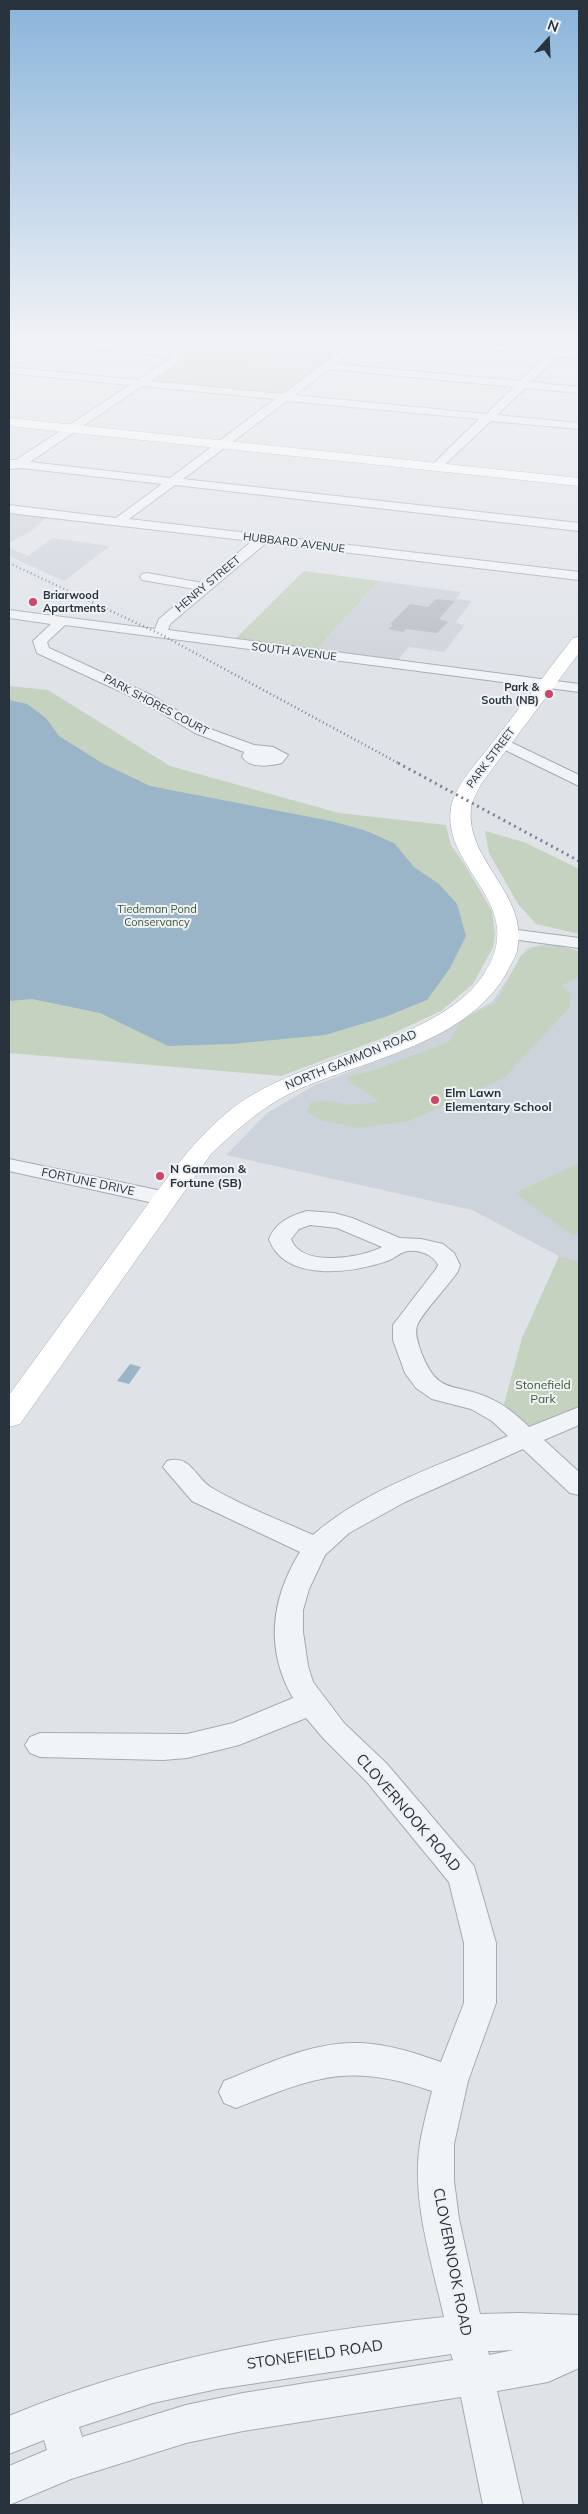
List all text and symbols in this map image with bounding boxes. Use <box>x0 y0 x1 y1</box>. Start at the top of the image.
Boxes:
north arrow <box>523 15 573 65</box>
text: N <box>545 16 561 36</box>
street label: HUBBARD AVENUE <box>242 530 346 556</box>
street label: HENRY STREET <box>173 553 243 615</box>
place label: Briarwood Apartments <box>43 589 106 615</box>
marker: Briarwood Apartments <box>27 596 39 608</box>
street label: SOUTH AVENUE <box>251 640 337 664</box>
street label: PARK SHORES COURT <box>101 672 211 738</box>
place label: Park & South (NB) <box>481 681 539 707</box>
marker: Park & South (NB) <box>543 688 555 700</box>
street label: PARK STREET <box>464 725 518 791</box>
park label: Tiedeman Pond Conservancy <box>117 903 197 929</box>
street label: NORTH GAMMON ROAD <box>283 1027 419 1093</box>
place label: Elm Lawn Elementary School <box>445 1086 552 1114</box>
marker: Elm Lawn Elementary School <box>429 1094 441 1106</box>
place label: N Gammon & Fortune (SB) <box>170 1162 246 1190</box>
street label: FORTUNE DRIVE <box>40 1165 136 1199</box>
marker: N Gammon & Fortune (SB) <box>154 1170 166 1182</box>
park label: Stonefield Park <box>515 1378 571 1406</box>
street label: CLOVERNOOK ROAD <box>352 1750 464 1876</box>
street label: CLOVERNOOK ROAD <box>429 2186 475 2338</box>
street label: STONEFIELD ROAD <box>246 2337 384 2373</box>

